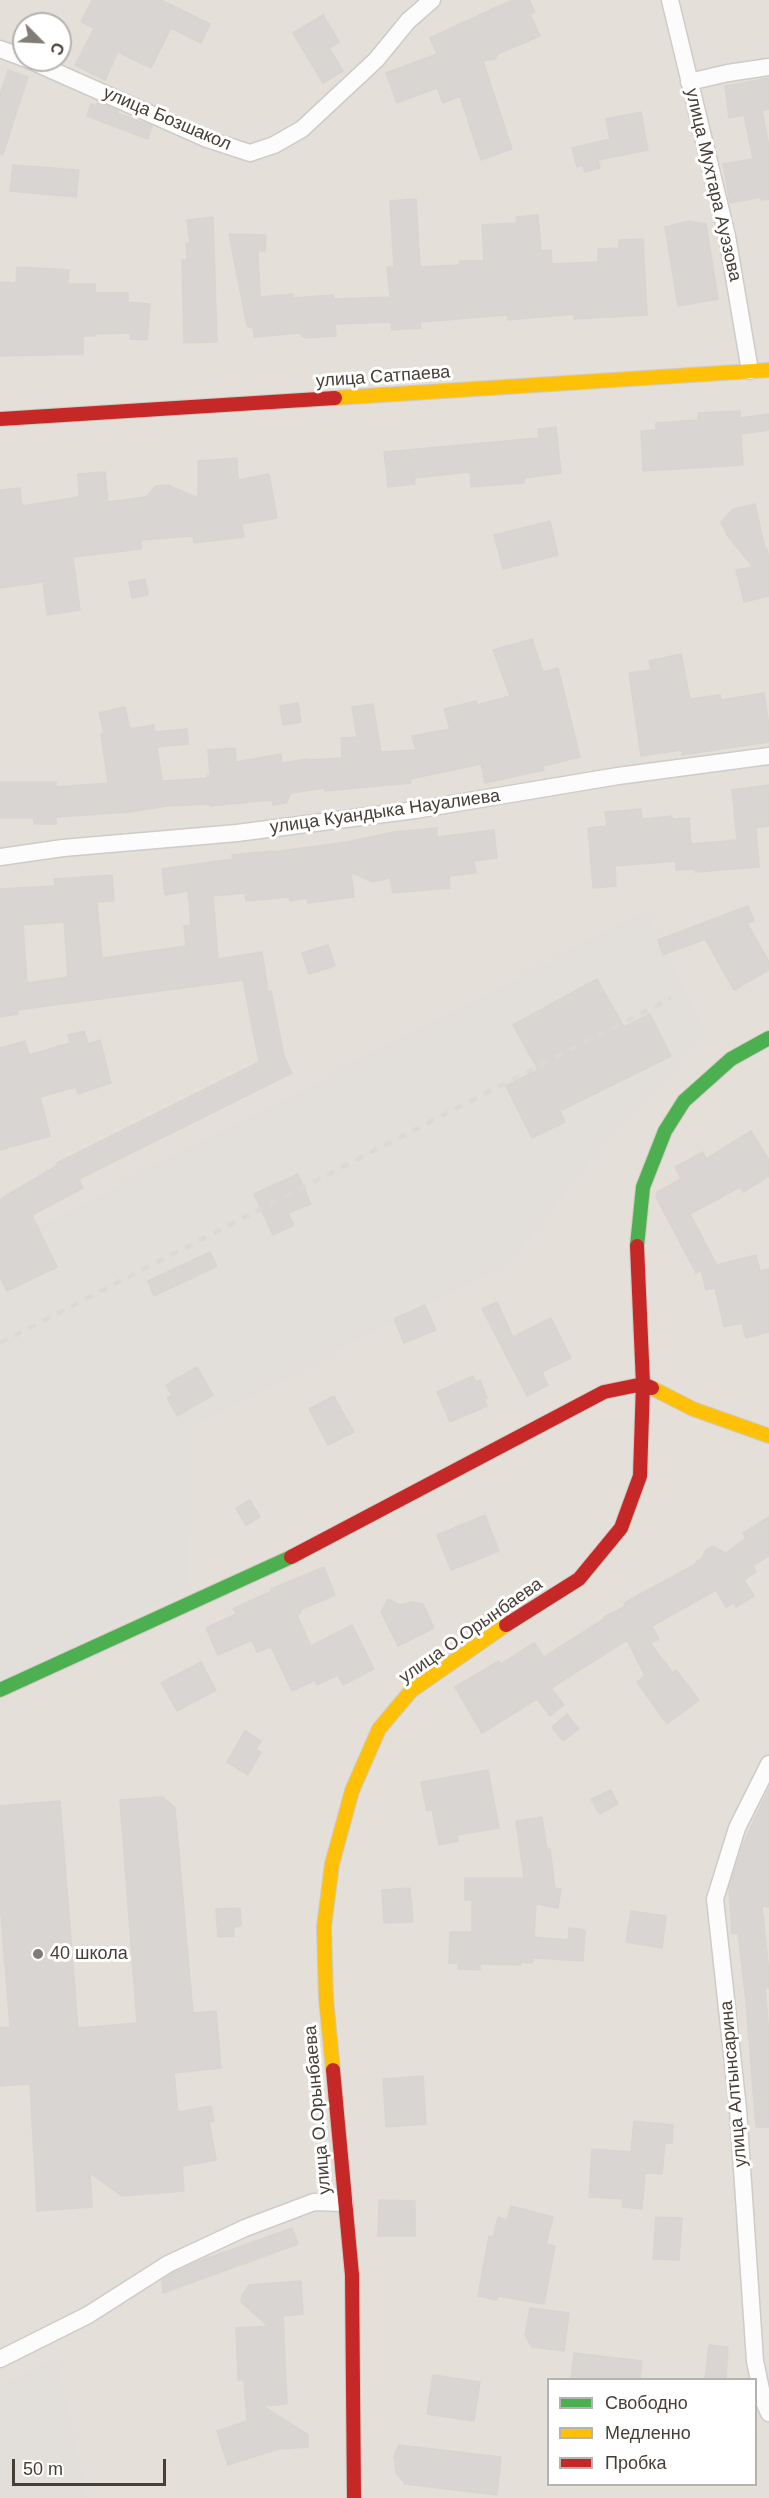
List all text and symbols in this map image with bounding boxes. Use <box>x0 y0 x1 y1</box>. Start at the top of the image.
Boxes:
north arrow <box>12 12 72 72</box>
text: С <box>47 40 67 57</box>
street label: улица Бозшакол <box>100 82 234 156</box>
street label: улица Мухтара Ауэзова <box>680 86 746 284</box>
street label: улица Сатпаева <box>315 362 451 392</box>
street label: улица Куандыка Науалиева <box>269 785 501 839</box>
street label: улица О.Орынбаева <box>395 1573 547 1689</box>
place label: 40 школа <box>50 1943 128 1965</box>
marker: 40 школа <box>31 1947 45 1961</box>
street label: улица Алтынсарина <box>716 2000 752 2168</box>
street label: улица О.Орынбаева <box>300 2025 336 2195</box>
legend <box>547 2378 757 2486</box>
text: Свободно <box>605 2393 688 2413</box>
text: Медленно <box>605 2423 691 2443</box>
scale bar <box>15 2447 170 2485</box>
text: Пробка <box>605 2453 667 2473</box>
text: 50 m <box>23 2459 63 2479</box>

